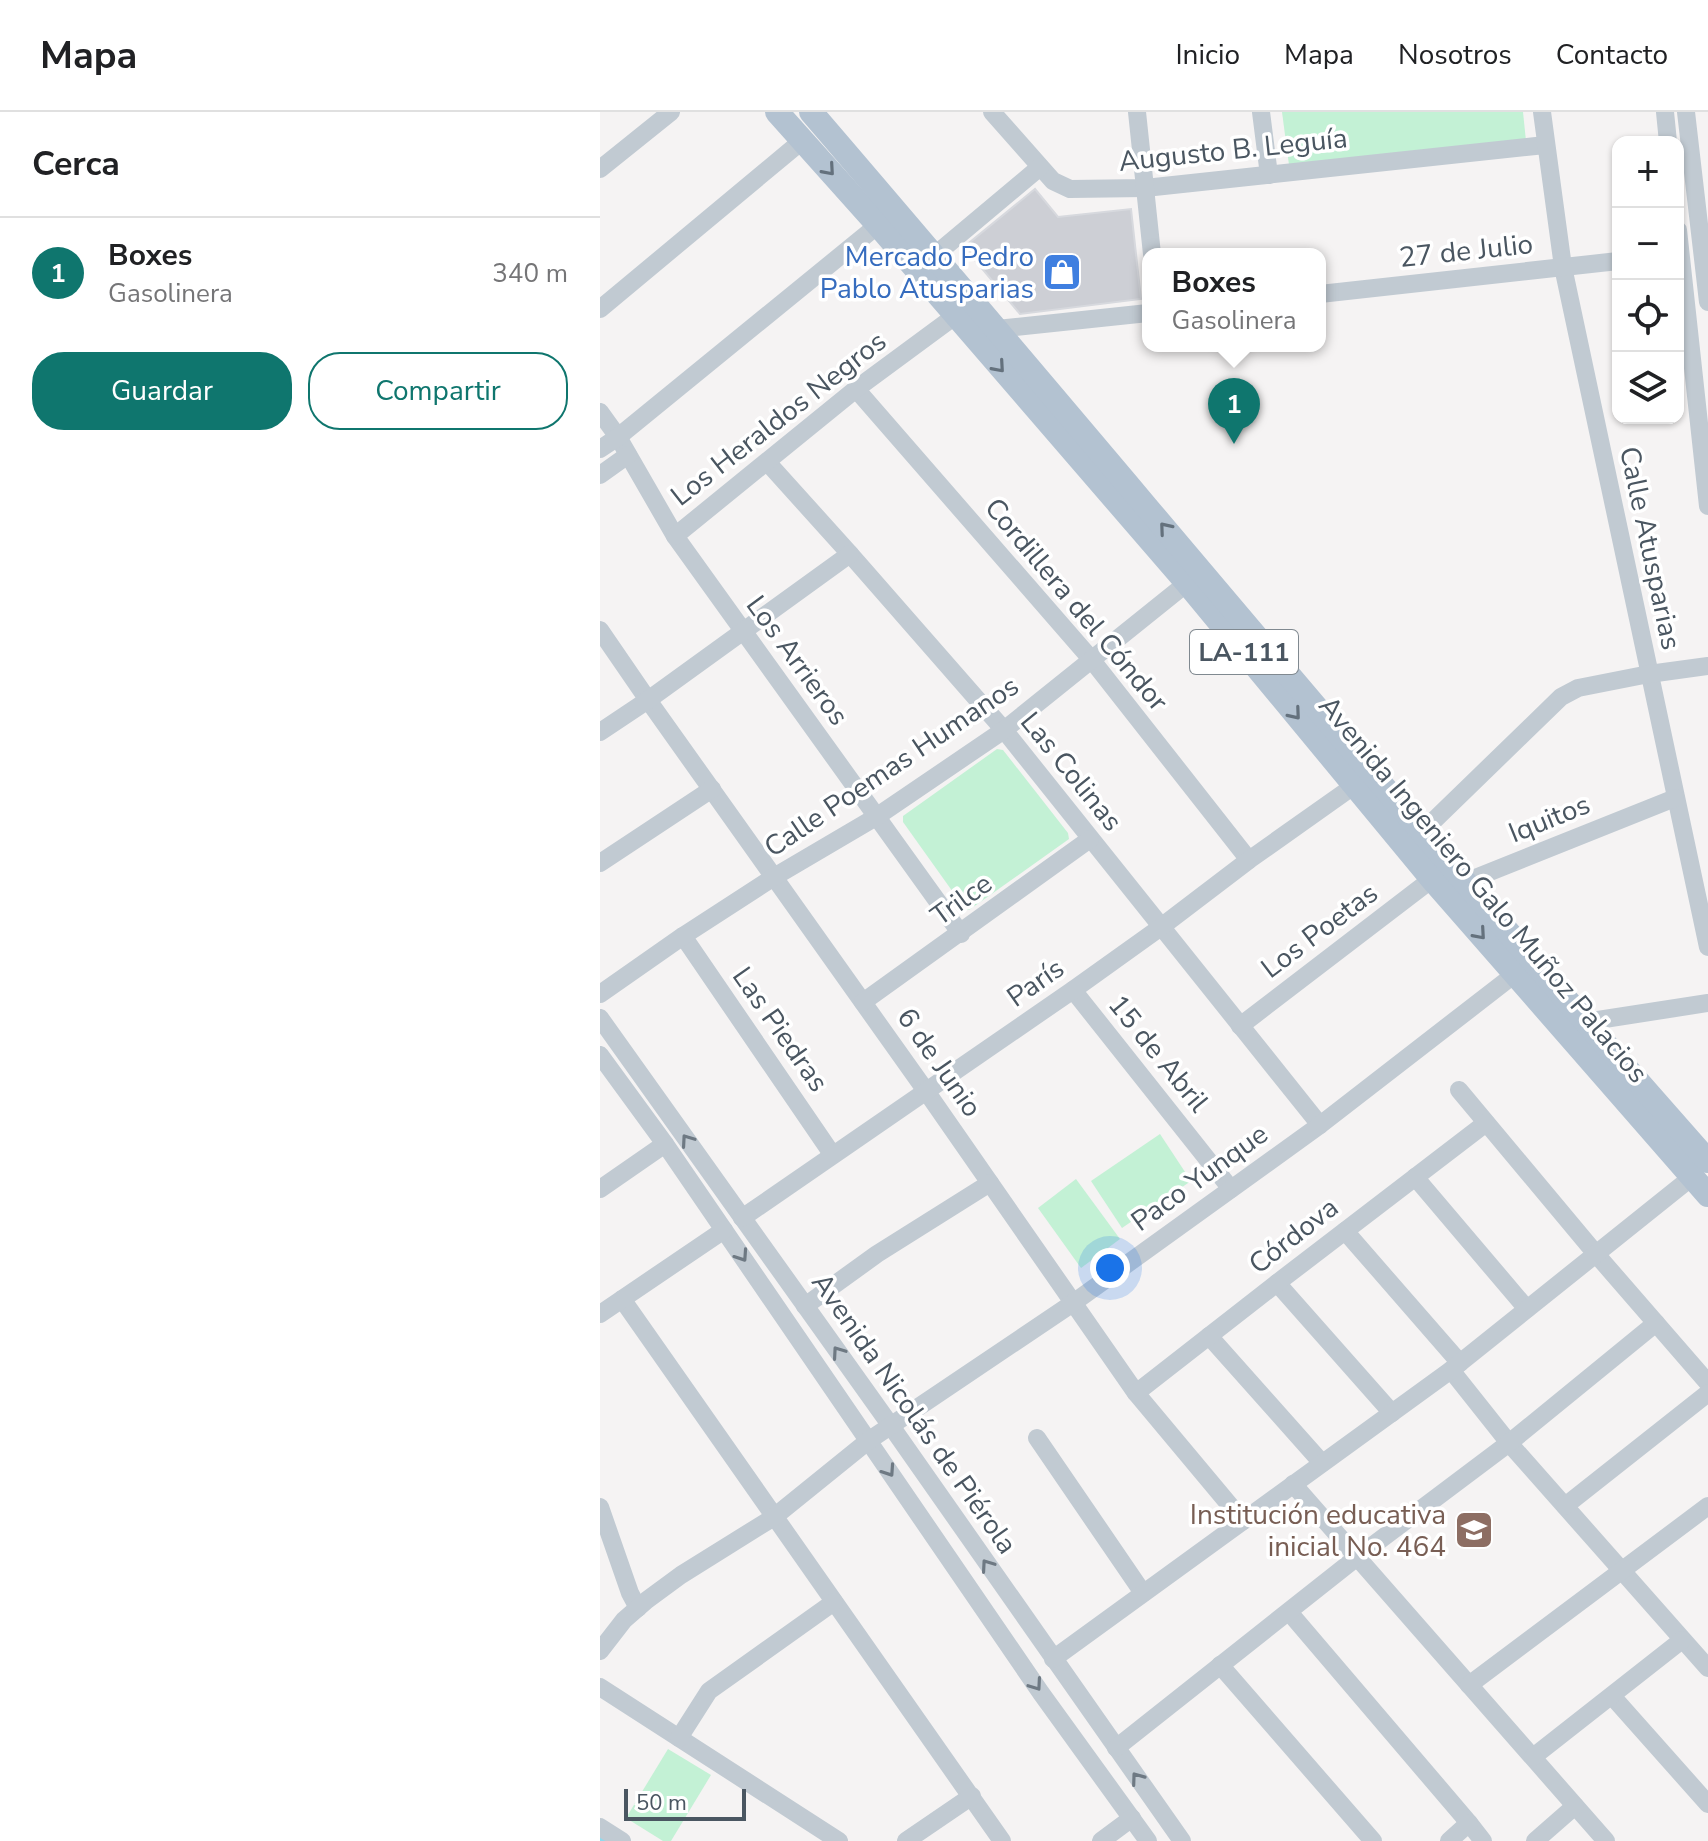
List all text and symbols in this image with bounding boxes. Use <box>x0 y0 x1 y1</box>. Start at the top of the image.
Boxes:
text: Mapa <box>40 30 137 81</box>
text: Inicio <box>1175 36 1240 74</box>
text: Mapa <box>1284 36 1354 74</box>
text: Nosotros <box>1398 36 1512 74</box>
text: Contacto <box>1556 36 1668 74</box>
street label: Augusto B. Leguía <box>1117 119 1349 181</box>
map controls <box>1612 136 1684 424</box>
button: + <box>1612 136 1684 208</box>
text: Cerca <box>32 141 120 187</box>
one-way arrow <box>820 161 834 176</box>
button: − <box>1612 208 1684 280</box>
street label: 27 de Julio <box>1397 225 1535 277</box>
text: Boxes <box>108 235 192 276</box>
place label: Mercado Pedro Pablo Atusparias <box>820 238 1034 308</box>
popup <box>1142 248 1326 352</box>
shop icon: Mercado Pedro Pablo Atusparias <box>1041 251 1083 293</box>
text: 1 <box>50 256 66 291</box>
text: 340 m <box>492 256 568 291</box>
text: Boxes <box>1172 262 1256 303</box>
text: Gasolinera <box>108 276 233 311</box>
button: locate <box>1612 280 1684 352</box>
text: Gasolinera <box>1172 303 1296 338</box>
street label: Los Heraldos Negros <box>663 323 894 515</box>
button: Guardar <box>32 352 292 430</box>
button: Compartir <box>308 352 568 430</box>
button: layers <box>1612 352 1684 424</box>
one-way arrow <box>989 358 1004 372</box>
pin: 1 <box>1208 378 1260 444</box>
street label: Calle Atusparias <box>1610 443 1690 653</box>
street label: Cordillera del Cóndor <box>976 490 1177 719</box>
one-way arrow <box>1160 522 1175 537</box>
street label: Los Arrieros <box>737 588 857 733</box>
road number: LA-111 <box>1190 630 1298 674</box>
street label: Calle Poemas Humanos <box>757 667 1026 866</box>
street label: Avenida Ingeniero Galo Muñoz Palacios <box>1310 688 1657 1091</box>
street label: Las Colinas <box>1011 704 1131 839</box>
one-way arrow <box>1285 705 1300 719</box>
street label: Iquitos <box>1503 786 1596 852</box>
street label: Trilce <box>923 865 1000 935</box>
street label: Los Poetas <box>1253 874 1386 987</box>
one-way arrow <box>1471 925 1485 940</box>
street label: París <box>999 950 1072 1016</box>
street label: Las Piedras <box>723 960 837 1100</box>
street label: 15 de Abril <box>1099 987 1218 1121</box>
street label: 6 de Junio <box>888 1000 991 1125</box>
street label: Paco Yunque <box>1123 1115 1276 1240</box>
one-way arrow <box>682 1135 697 1149</box>
street label: Córdova <box>1241 1189 1346 1283</box>
one-way arrow <box>732 1248 747 1262</box>
your location <box>1090 1248 1130 1288</box>
street label: Avenida Nicolás de Piérola <box>803 1266 1026 1562</box>
one-way arrow <box>833 1347 848 1361</box>
one-way arrow <box>879 1462 894 1476</box>
place label: Institución educativa inicial No. 464 <box>1190 1496 1446 1566</box>
school or university icon: Institución educativa inicial No. 464 <box>1453 1509 1495 1551</box>
one-way arrow <box>982 1559 997 1573</box>
one-way arrow <box>1026 1677 1041 1691</box>
one-way arrow <box>1132 1772 1147 1786</box>
scale bar <box>624 1785 746 1821</box>
text: 50 m <box>636 1788 687 1818</box>

